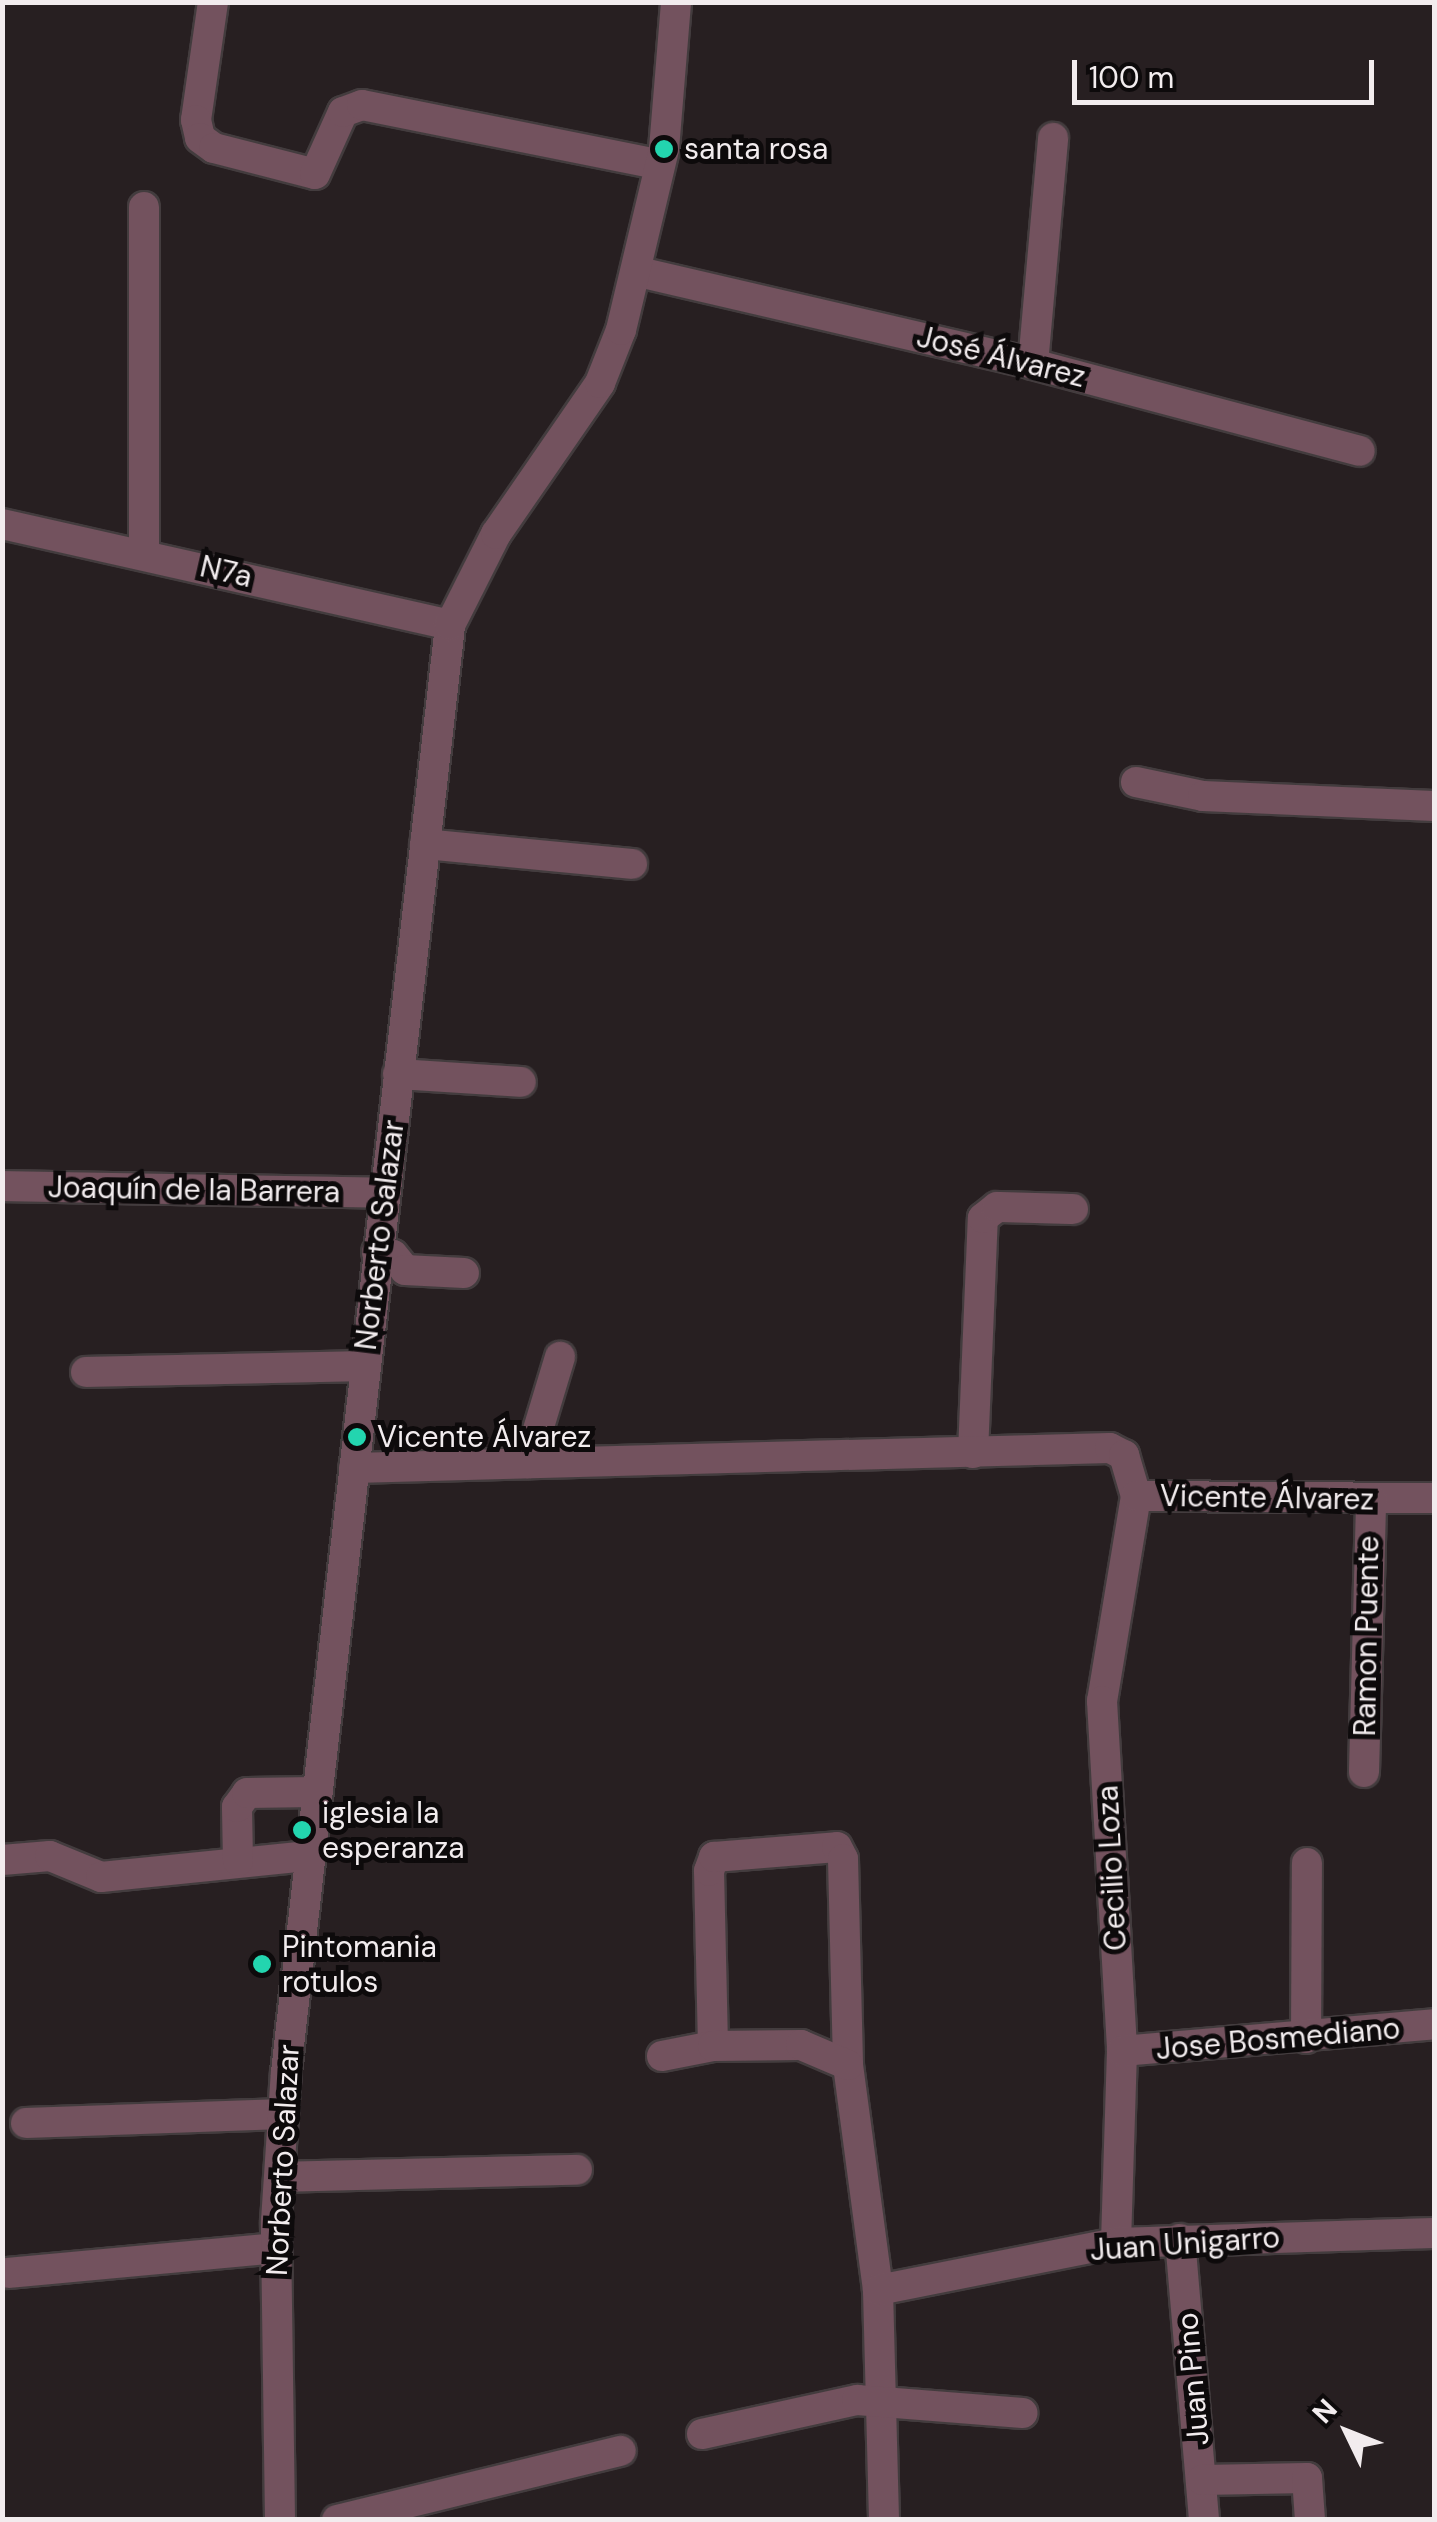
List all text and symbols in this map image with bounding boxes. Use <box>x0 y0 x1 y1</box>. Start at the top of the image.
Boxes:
scale bar <box>1077 40 1380 102</box>
text: 100 m <box>1089 58 1174 97</box>
place label: santa rosa <box>684 131 828 167</box>
marker: santa rosa <box>653 138 675 160</box>
street label: José Álvarez <box>913 319 1089 395</box>
street label: N7a <box>197 549 255 595</box>
street label: Norberto Salazar <box>348 1118 412 1352</box>
street label: Joaquín de la Barrera <box>48 1169 340 1211</box>
place label: Vicente Álvarez <box>377 1419 591 1455</box>
marker: Vicente Álvarez <box>346 1426 368 1448</box>
street label: Vicente Álvarez <box>1160 1478 1374 1518</box>
street label: Ramon Puente <box>1347 1535 1387 1737</box>
street label: Cecilio Loza <box>1090 1784 1134 1952</box>
place label: iglesia la esperanza <box>322 1795 465 1866</box>
marker: iglesia la esperanza <box>291 1819 313 1841</box>
place label: Pintomania rotulos <box>282 1929 437 2000</box>
marker: Pintomania rotulos <box>251 1953 273 1975</box>
street label: Jose Bosmediano <box>1154 2010 1402 2068</box>
street label: Norberto Salazar <box>259 2043 307 2277</box>
street label: Juan Unigarro <box>1089 2219 1281 2269</box>
street label: Juan Pino <box>1169 2311 1217 2447</box>
north arrow <box>1297 2382 1397 2482</box>
text: N <box>1304 2391 1345 2431</box>

